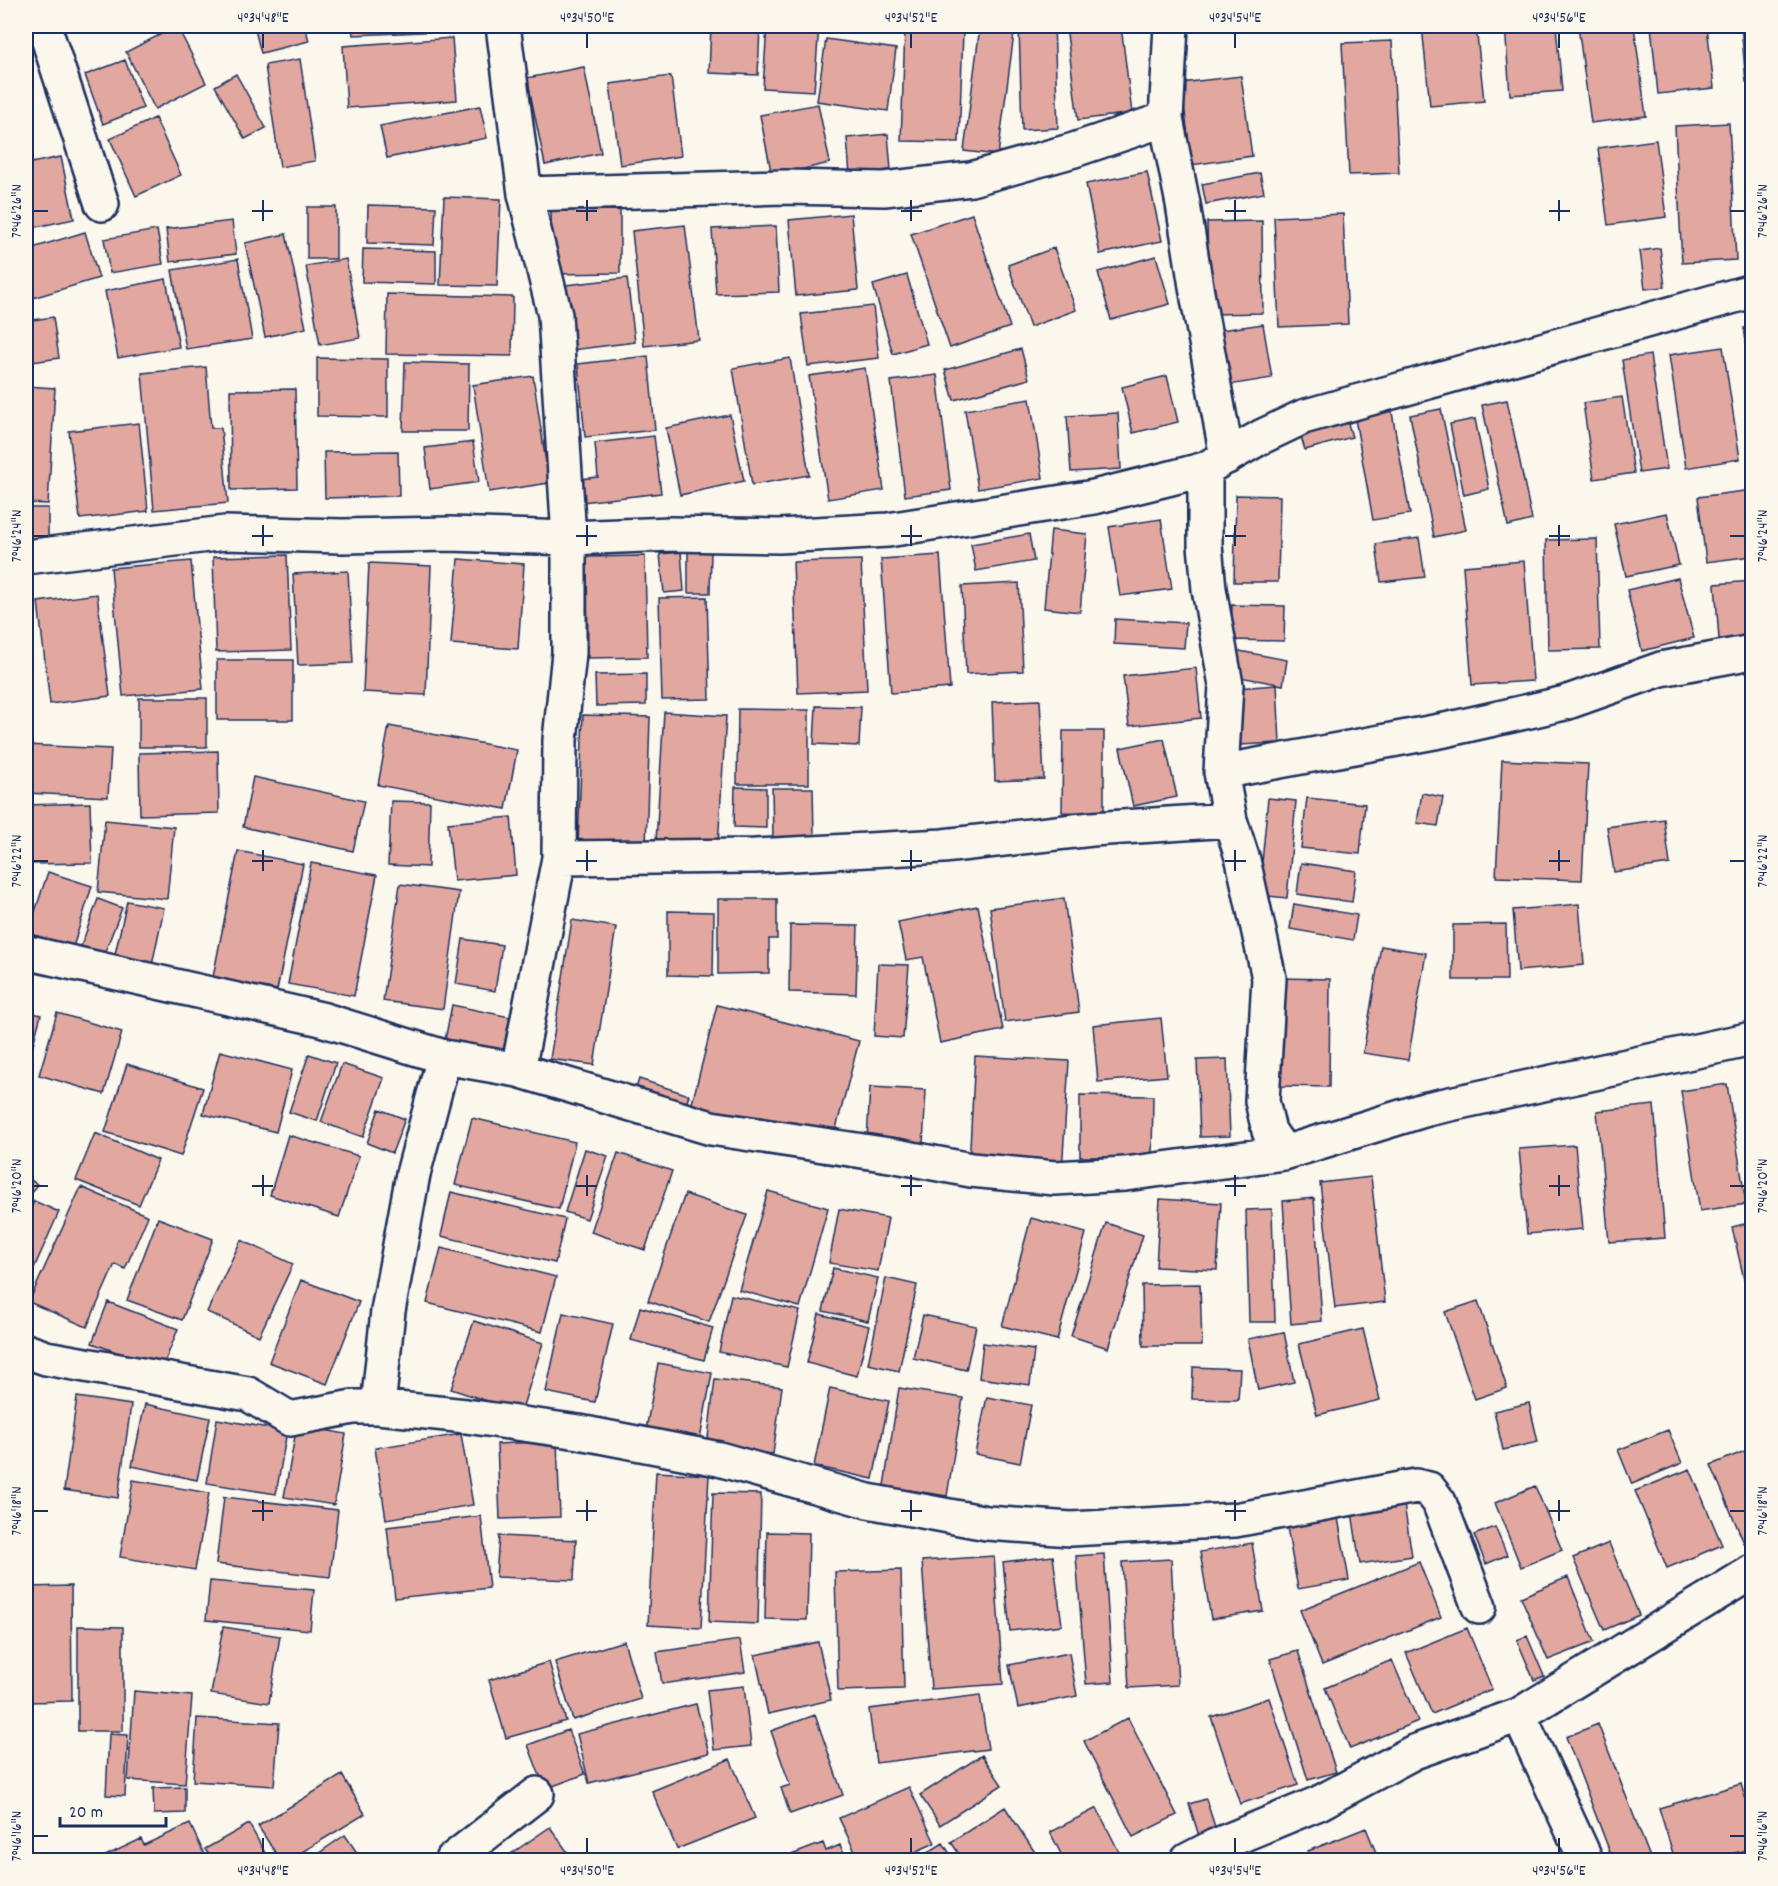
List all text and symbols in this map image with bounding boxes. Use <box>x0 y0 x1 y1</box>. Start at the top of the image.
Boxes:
text: 4°34'48"E <box>237 8 289 30</box>
text: 4°34'50"E <box>560 8 614 30</box>
text: 4°34'52"E <box>885 8 937 30</box>
text: 4°34'54"E <box>1209 8 1261 30</box>
text: 4°34'56"E <box>1532 8 1586 30</box>
text: 7°46'26"N <box>7 184 29 238</box>
text: 7°46'26"N <box>1753 184 1775 238</box>
text: 7°46'24"N <box>7 510 29 562</box>
text: 7°46'24"N <box>1753 510 1775 562</box>
text: 7°46'22"N <box>7 835 29 887</box>
text: 7°46'22"N <box>1753 835 1775 887</box>
text: 7°46'20"N <box>7 1159 29 1213</box>
text: 7°46'20"N <box>1753 1159 1775 1213</box>
text: 7°46'18"N <box>7 1486 29 1536</box>
text: 7°46'18"N <box>1753 1486 1775 1536</box>
scale bar <box>60 1790 166 1828</box>
text: 20 m <box>69 1801 103 1826</box>
text: 7°46'16"N <box>7 1811 29 1861</box>
text: 7°46'16"N <box>1753 1811 1775 1861</box>
text: 4°34'48"E <box>237 1861 289 1883</box>
text: 4°34'50"E <box>560 1861 614 1883</box>
text: 4°34'52"E <box>885 1861 937 1883</box>
text: 4°34'54"E <box>1209 1861 1261 1883</box>
text: 4°34'56"E <box>1532 1861 1586 1883</box>

